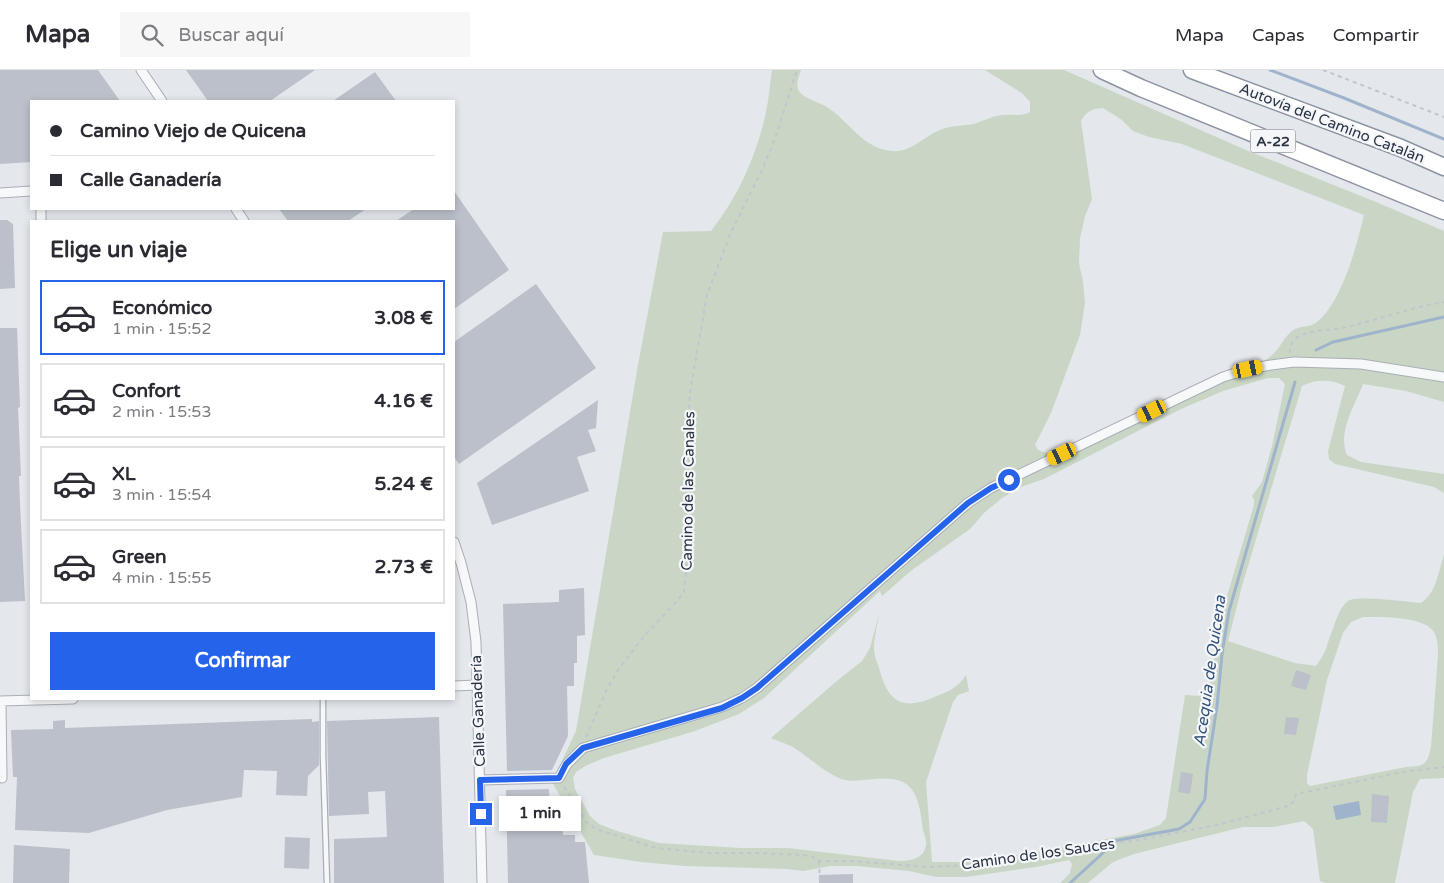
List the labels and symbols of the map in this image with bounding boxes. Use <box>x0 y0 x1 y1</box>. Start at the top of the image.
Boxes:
street label: Autovía del Camino Catalán <box>1237 79 1427 167</box>
road number: A-22 <box>1250 129 1296 152</box>
car <box>1231 359 1264 379</box>
car <box>1135 398 1168 424</box>
street label: Camino de las Canales <box>678 411 698 571</box>
car <box>1045 441 1078 467</box>
route start <box>998 469 1020 491</box>
water label: Acequia de Quicena <box>1189 593 1231 748</box>
street label: Calle Ganadería <box>467 655 489 767</box>
callout: 1 min <box>498 796 581 832</box>
route end <box>470 803 492 825</box>
street label: Camino de los Sauces <box>960 834 1116 874</box>

